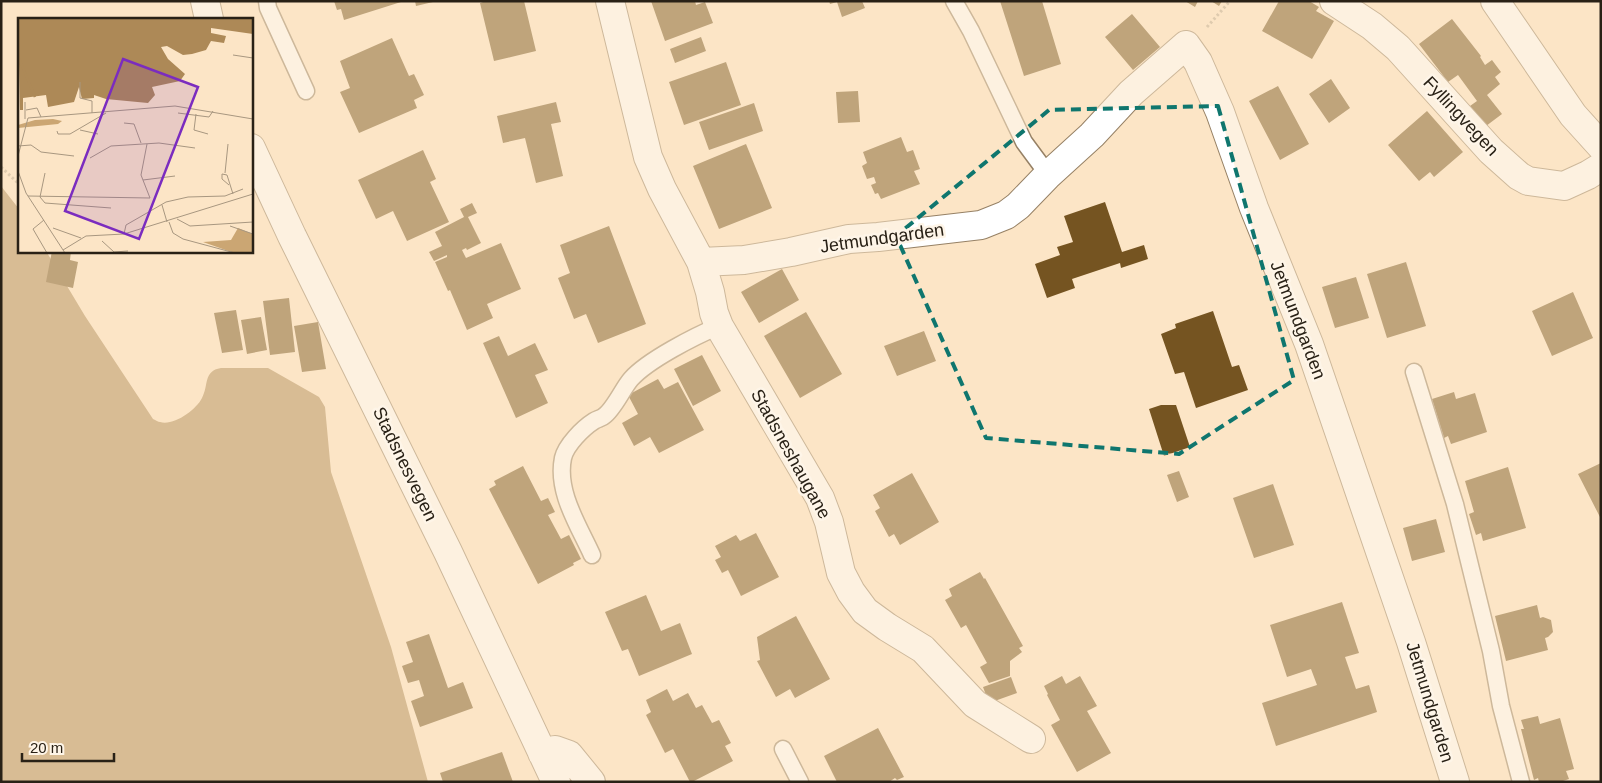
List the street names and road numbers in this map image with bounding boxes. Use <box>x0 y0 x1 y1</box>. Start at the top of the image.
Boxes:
street label: Fyllingvegen <box>1419 72 1503 160</box>
street label: Jetmundgarden <box>819 219 945 257</box>
street label: Jetmundgarden <box>1266 258 1330 382</box>
street label: Stadsneshaugane <box>747 386 835 522</box>
street label: Stadsnesvegen <box>369 404 441 524</box>
street label: Jetmundgarden <box>1402 639 1458 765</box>

